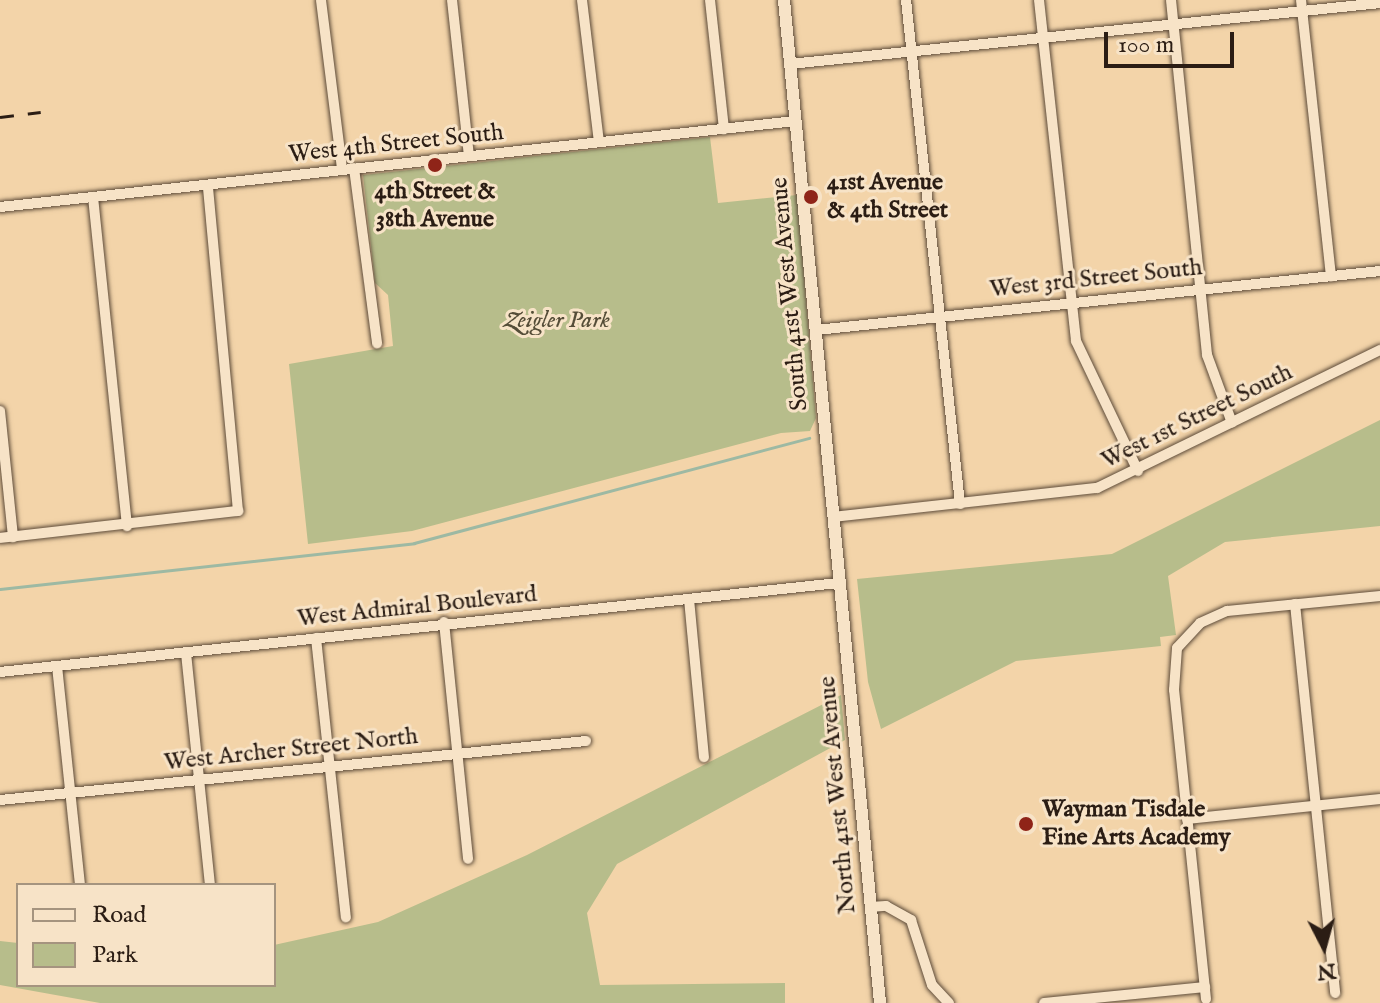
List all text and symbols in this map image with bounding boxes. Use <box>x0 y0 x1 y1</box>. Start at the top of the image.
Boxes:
scale bar <box>1108 16 1238 66</box>
text: 100 m <box>1118 30 1174 61</box>
street label: West 4th Street South <box>287 118 505 170</box>
marker: 4th Street & 38th Avenue <box>426 156 444 174</box>
place label: 41st Avenue & 4th Street <box>827 169 948 225</box>
street label: South 41st West Avenue <box>765 176 815 412</box>
place label: 4th Street & 38th Avenue <box>375 178 495 234</box>
marker: 41st Avenue & 4th Street <box>802 188 820 206</box>
street label: West 3rd Street South <box>988 254 1204 304</box>
park label: Zeigler Park <box>504 307 610 335</box>
street label: West 1st Street South <box>1097 358 1297 476</box>
street label: West Admiral Boulevard <box>296 580 538 634</box>
street label: North 41st West Avenue <box>813 675 863 915</box>
street label: West Archer Street North <box>163 722 419 778</box>
place label: Wayman Tisdale Fine Arts Academy <box>1042 796 1231 852</box>
marker: Wayman Tisdale Fine Arts Academy <box>1017 815 1035 833</box>
legend <box>16 883 276 987</box>
text: Road <box>92 900 146 931</box>
north arrow <box>1284 907 1364 987</box>
text: Park <box>92 940 138 971</box>
text: N <box>1316 956 1337 986</box>

